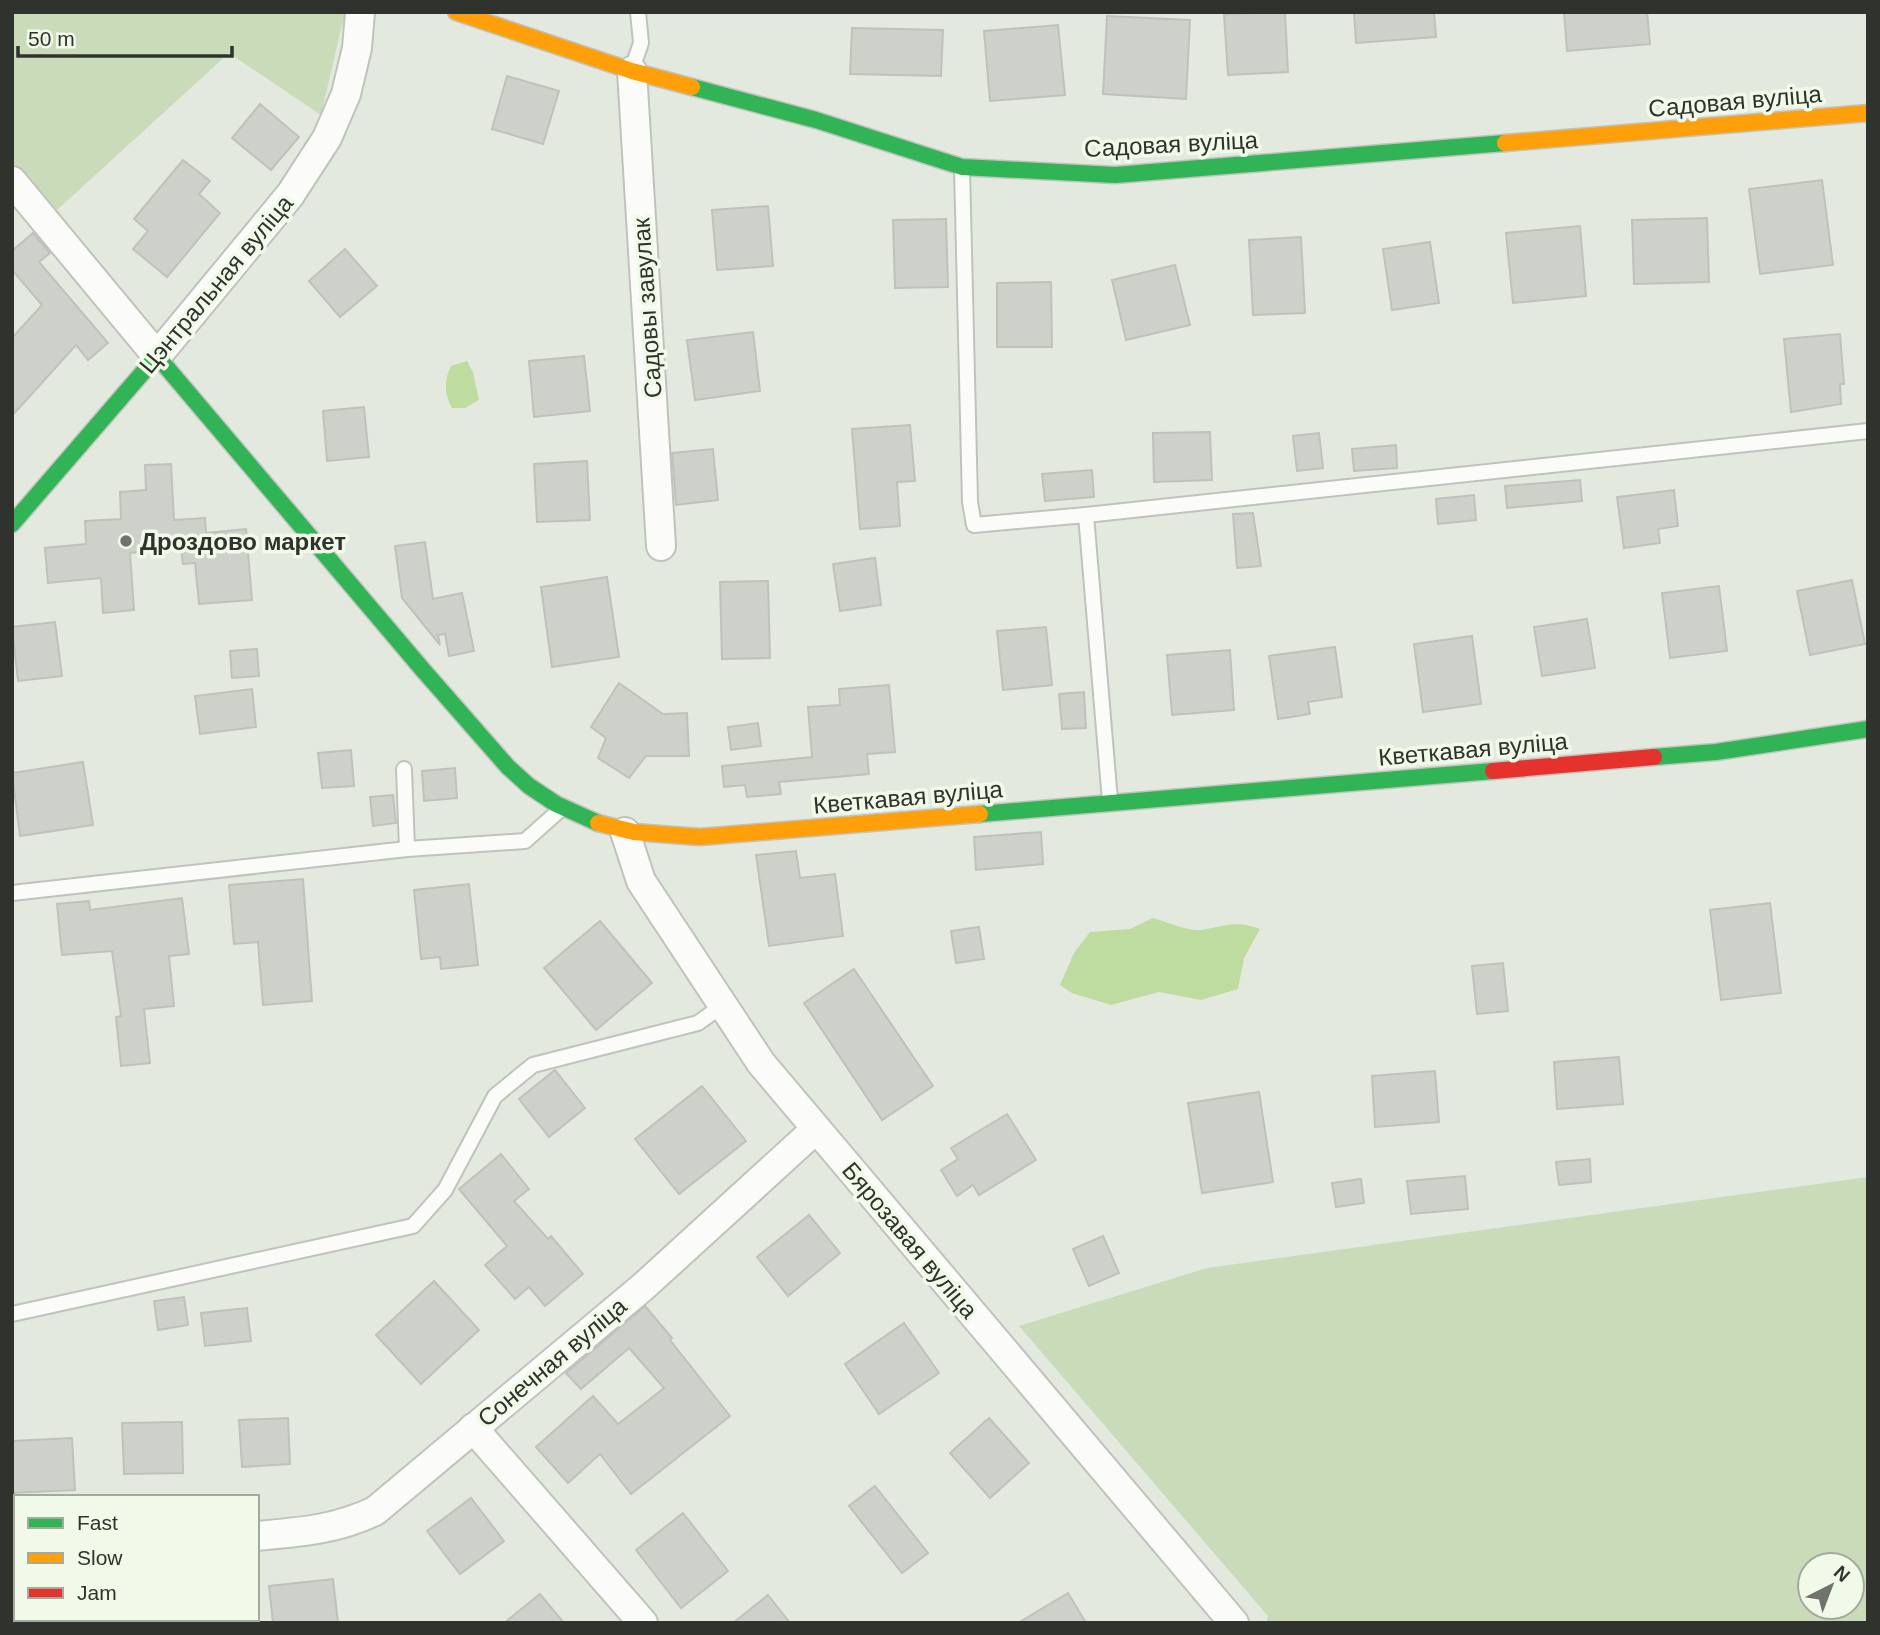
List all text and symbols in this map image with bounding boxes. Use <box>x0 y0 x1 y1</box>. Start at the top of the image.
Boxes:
scale bar <box>18 14 231 58</box>
text: 50 m <box>28 27 75 50</box>
street label: Садовая вуліца <box>1647 80 1823 122</box>
street label: Садовая вуліца <box>1083 126 1259 162</box>
street label: Цэнтральная вуліца <box>134 189 299 378</box>
street label: Садовы завулак <box>627 216 667 399</box>
place label: Дроздово маркет <box>140 528 346 555</box>
marker: Дроздово маркет <box>118 533 134 549</box>
street label: Кветкавая вуліца <box>1377 727 1569 771</box>
street label: Кветкавая вуліца <box>812 775 1004 819</box>
street label: Бярозавая вуліца <box>837 1157 983 1324</box>
street label: Сонечная вуліца <box>472 1292 632 1432</box>
legend <box>14 1495 259 1621</box>
text: Fast <box>77 1511 118 1534</box>
text: Slow <box>77 1546 123 1569</box>
north arrow <box>1796 1551 1866 1621</box>
text: N <box>1830 1561 1854 1586</box>
text: Jam <box>77 1581 117 1604</box>

